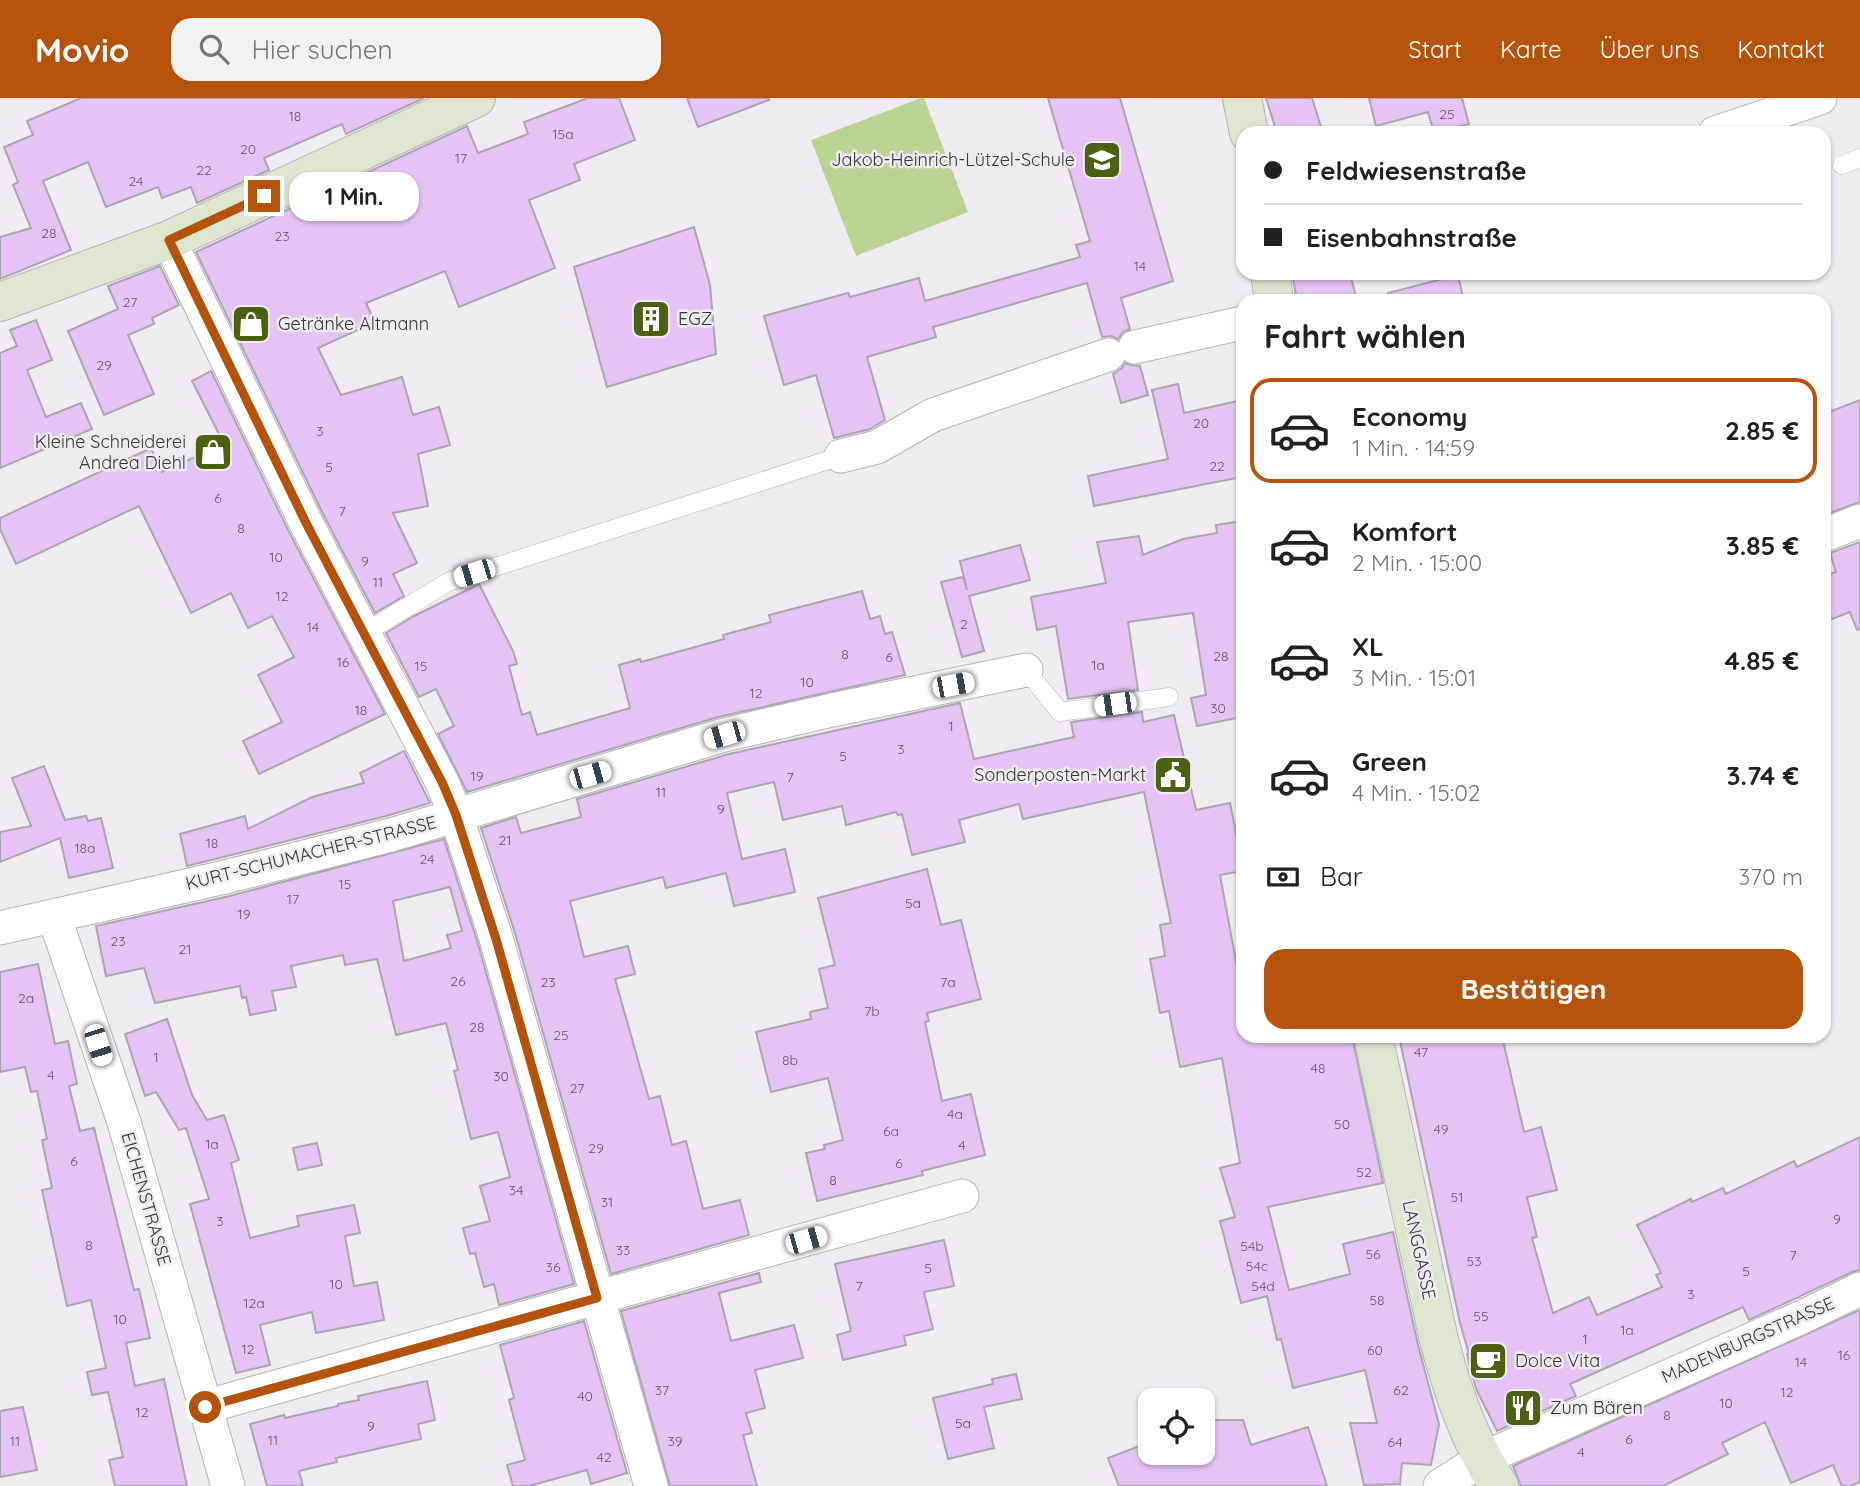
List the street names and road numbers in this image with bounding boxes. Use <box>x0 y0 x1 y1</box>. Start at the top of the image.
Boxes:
street label: KURT-SCHUMACHER-STRASSE <box>183 810 439 895</box>
street label: EICHENSTRASSE <box>116 1129 177 1268</box>
street label: LANGGASSE <box>1398 1198 1441 1302</box>
street label: MADENBURGSTRASSE <box>1658 1291 1838 1388</box>

